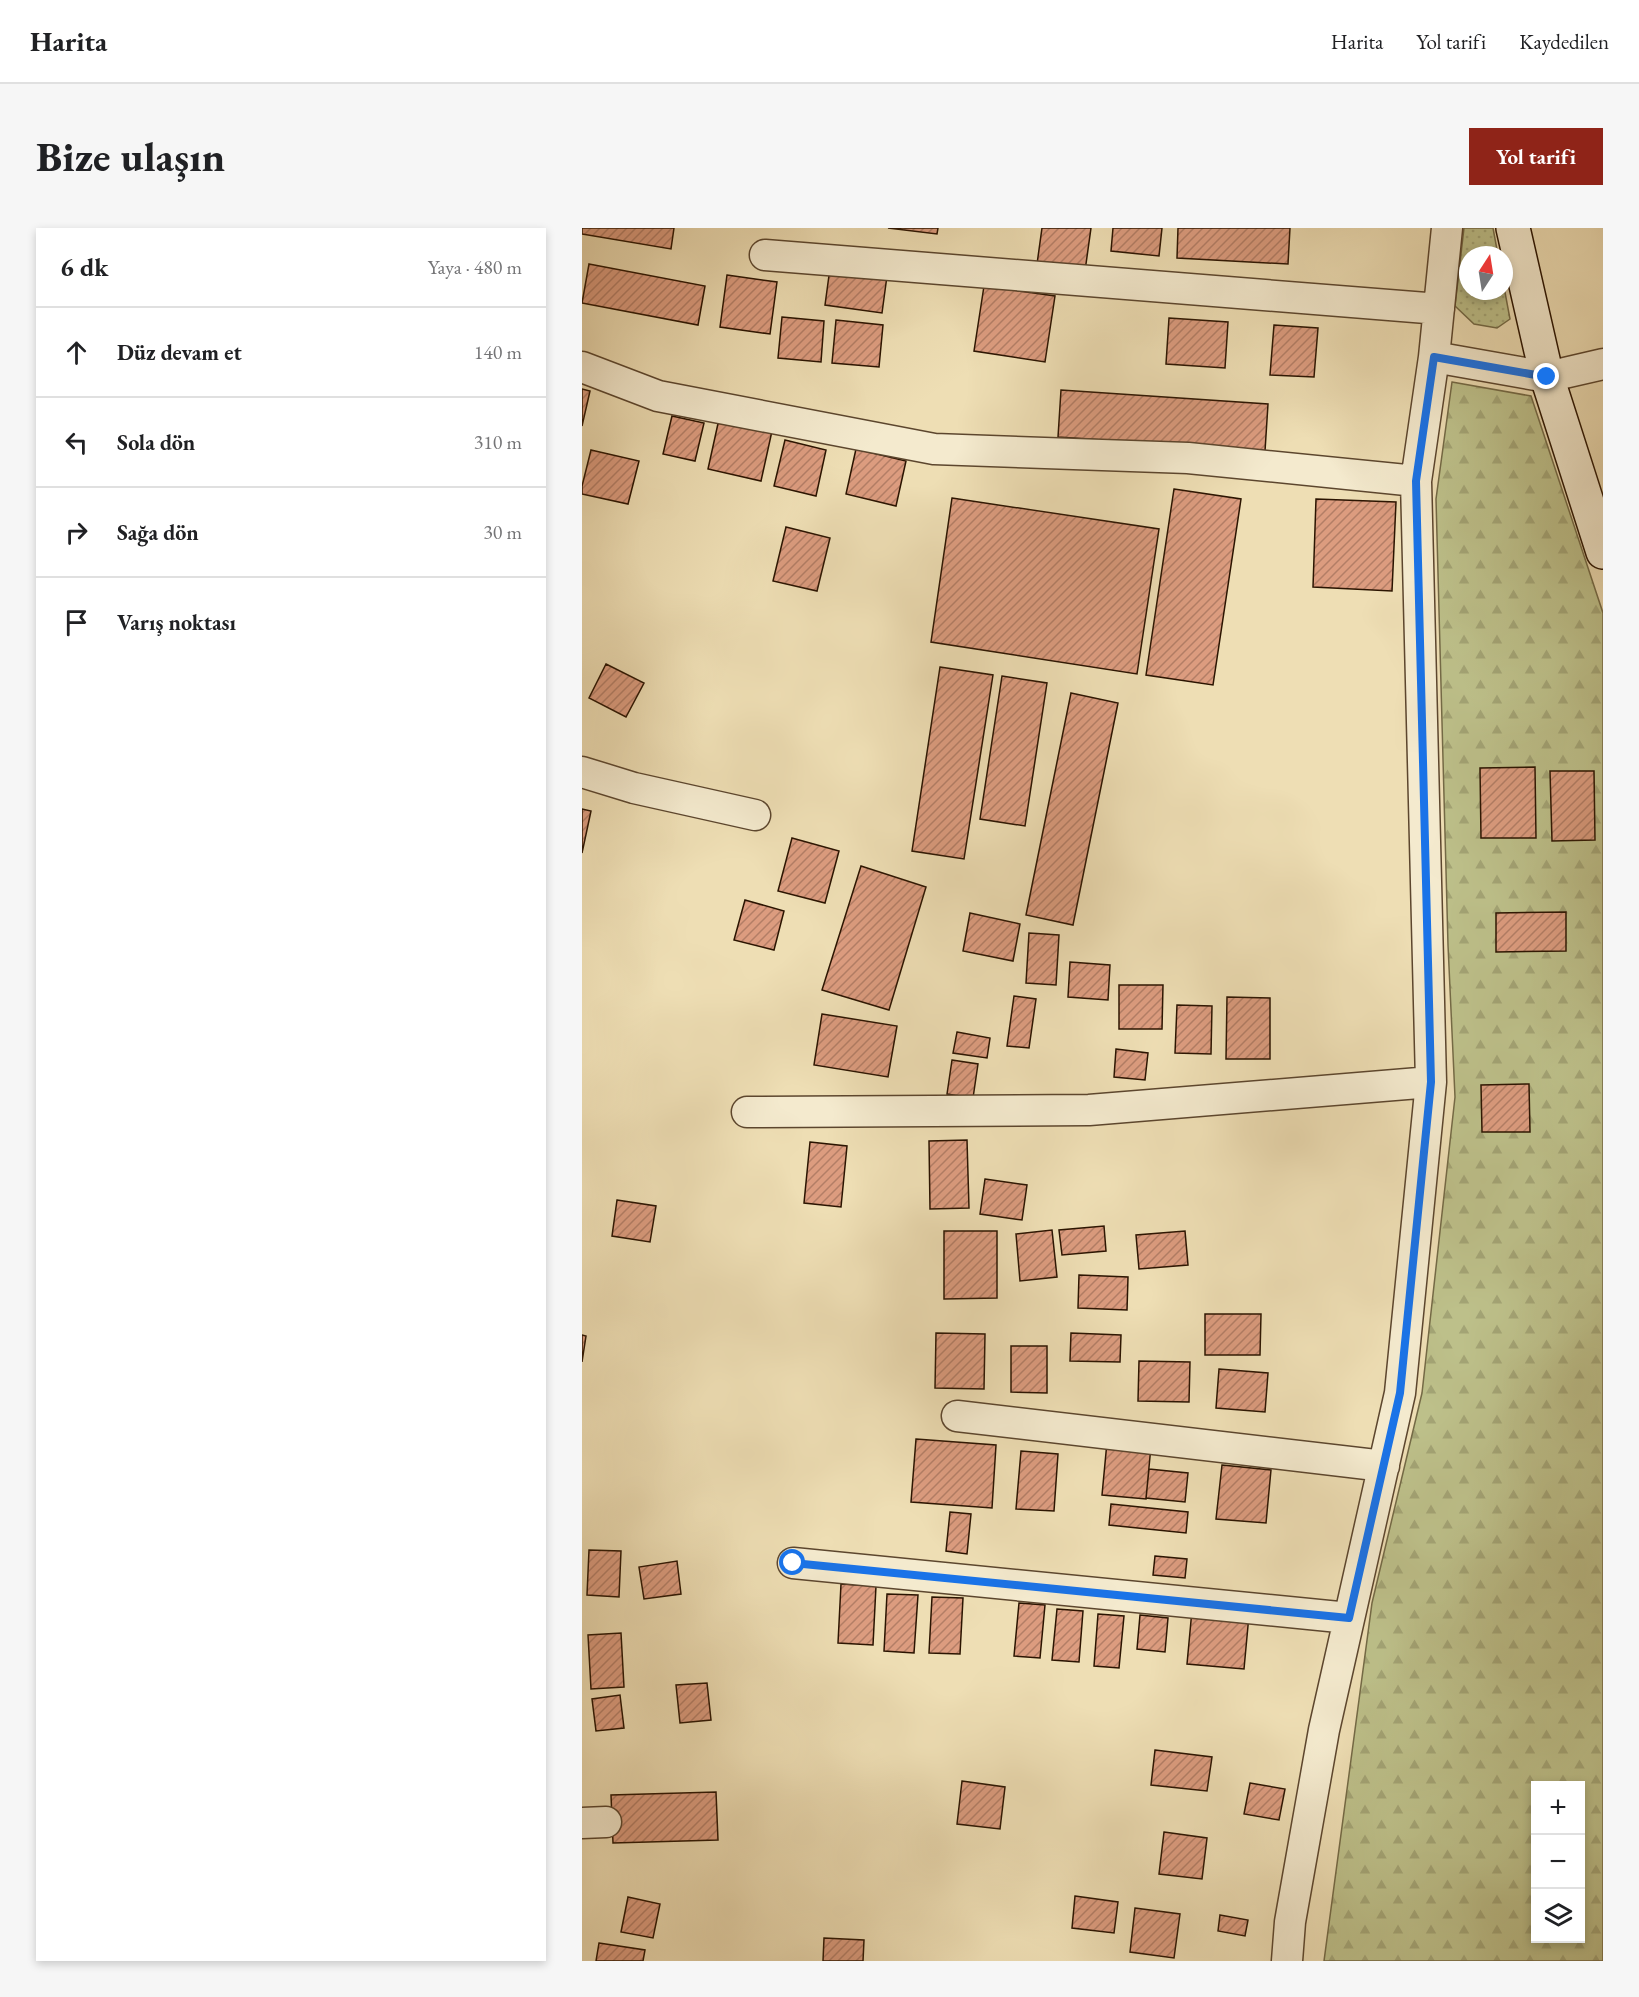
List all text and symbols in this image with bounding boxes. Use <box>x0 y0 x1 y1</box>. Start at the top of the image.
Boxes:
text: Harita <box>30 23 107 59</box>
text: Harita <box>1331 28 1383 55</box>
text: Yol tarifi <box>1416 28 1486 55</box>
text: Kaydedilen <box>1519 28 1609 55</box>
button: Yol tarifi <box>1469 128 1603 185</box>
text: Bize ulaşın <box>36 129 225 184</box>
north arrow <box>1459 246 1513 300</box>
text: 6 dk <box>60 250 109 284</box>
text: Yaya · 480 m <box>428 254 522 280</box>
icon: ahead <box>60 336 93 369</box>
text: Düz devam et <box>117 338 242 367</box>
text: 140 m <box>474 339 522 365</box>
route end <box>1533 363 1559 389</box>
icon: left <box>60 426 93 459</box>
text: Sola dön <box>117 428 195 457</box>
text: 310 m <box>474 429 522 455</box>
icon: right <box>60 516 93 549</box>
text: Sağa dön <box>117 518 199 547</box>
text: 30 m <box>483 519 522 545</box>
icon: arrive <box>60 606 93 639</box>
text: Varış noktası <box>117 608 236 637</box>
route start <box>779 1549 805 1575</box>
map controls <box>1531 1781 1585 1943</box>
button: + <box>1531 1781 1585 1835</box>
button: − <box>1531 1835 1585 1889</box>
button: layers <box>1531 1889 1585 1943</box>

